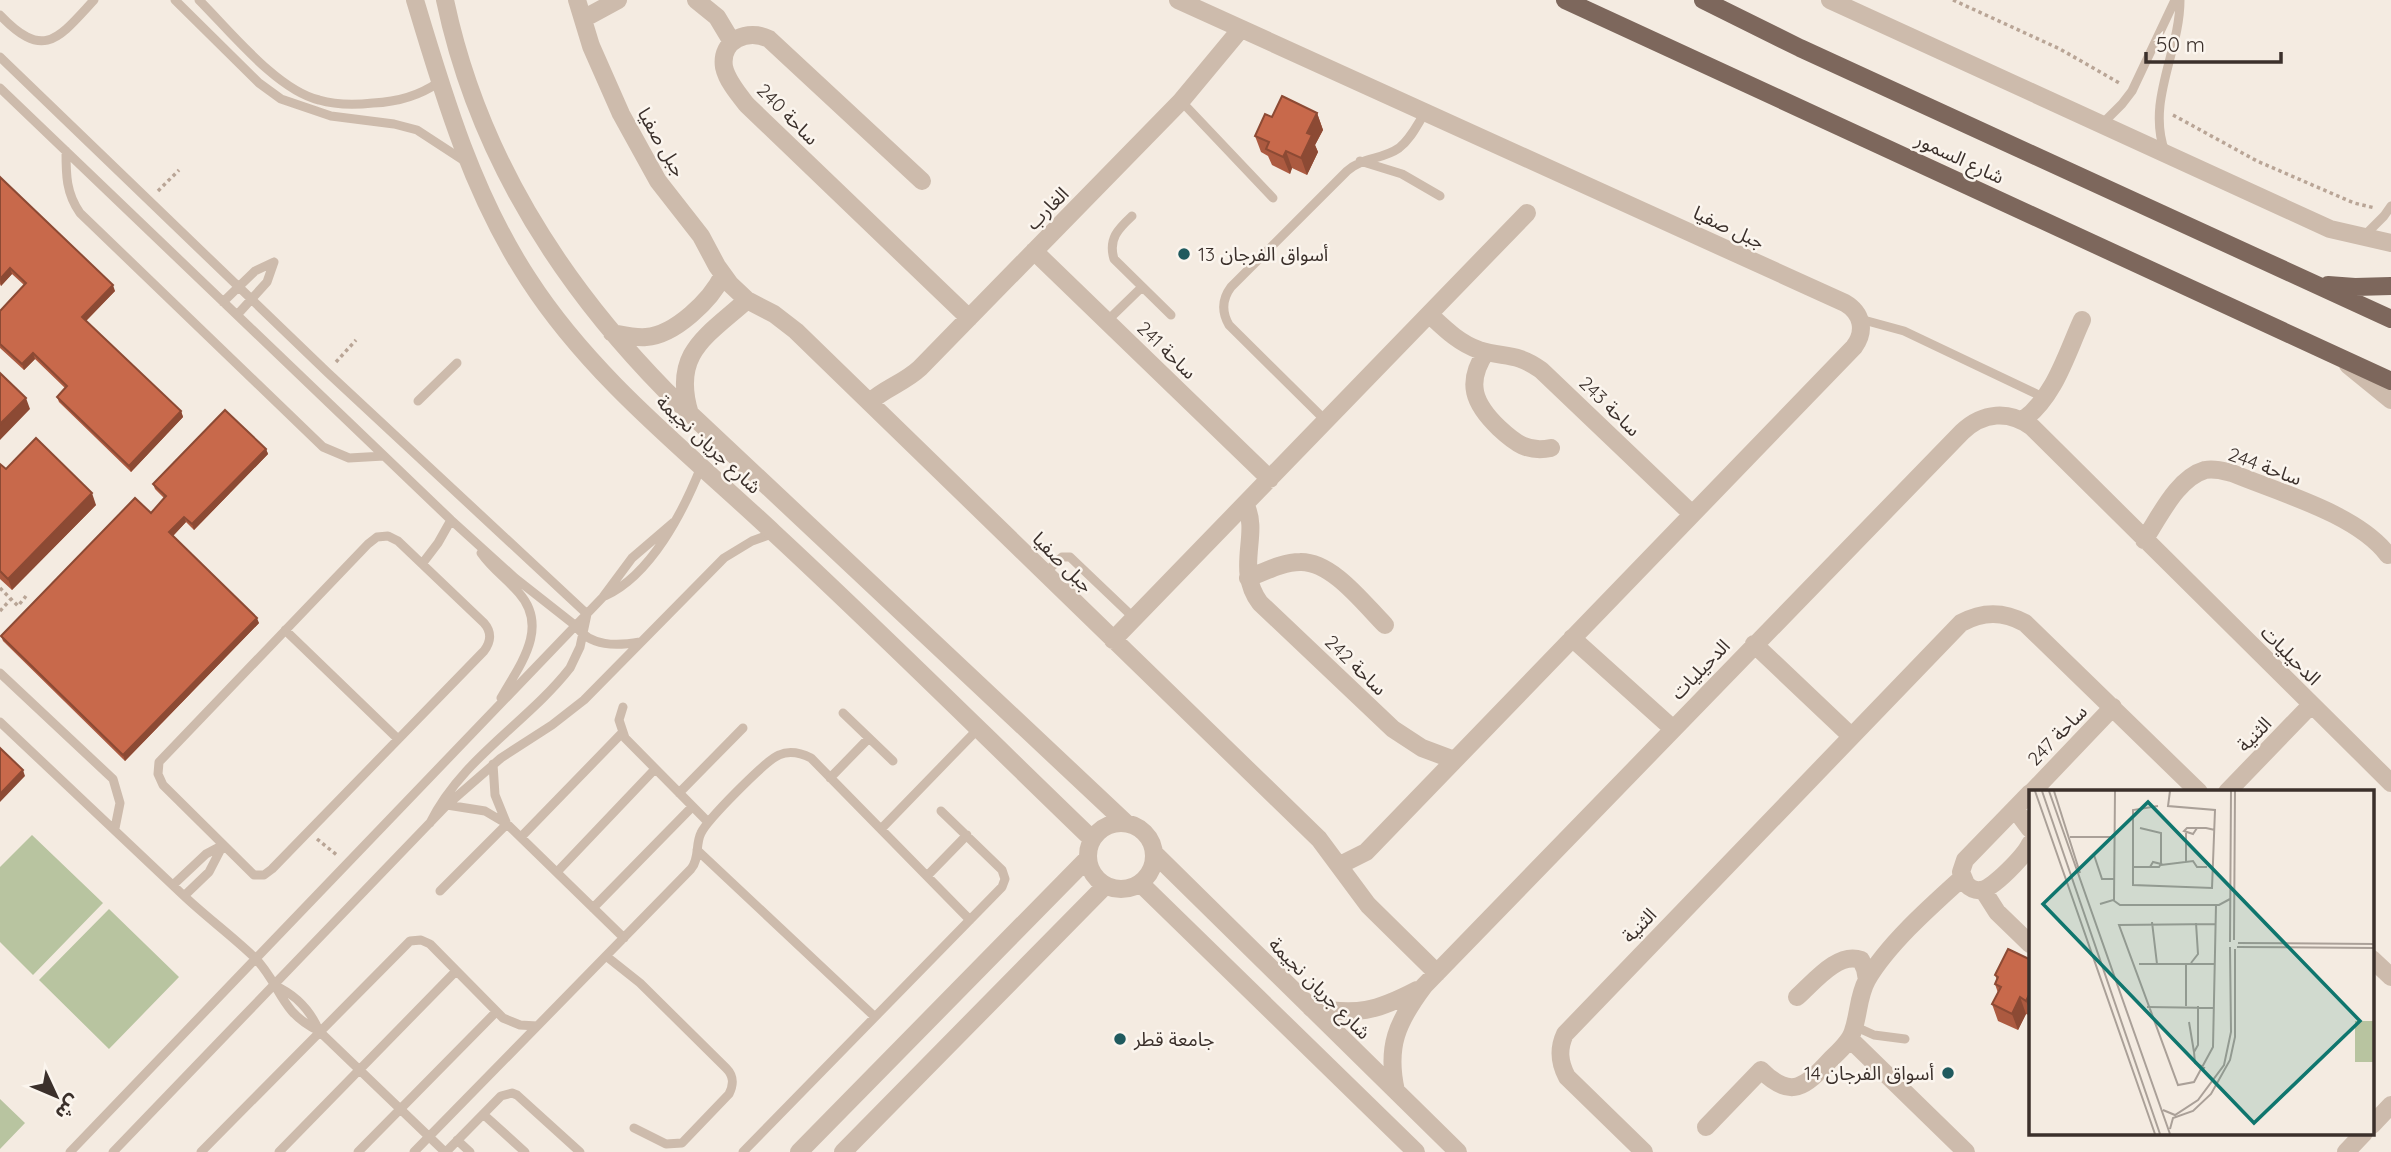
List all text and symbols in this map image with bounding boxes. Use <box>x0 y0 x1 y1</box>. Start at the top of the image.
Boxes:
scale bar <box>2146 21 2281 65</box>
text: 50 m <box>2156 31 2205 57</box>
street label: ساحة 240 <box>752 78 824 150</box>
street label: جبل صفيا <box>633 103 691 181</box>
street label: شارع السمور <box>1910 127 2008 191</box>
street label: الغارب <box>1021 182 1073 234</box>
street label: جبل صفيا <box>1690 200 1768 254</box>
place label: أسواق الفرجان 13 <box>1198 242 1329 266</box>
marker: أسواق الفرجان 13 <box>1176 246 1192 262</box>
street label: ساحة 241 <box>1132 316 1202 384</box>
street label: ساحة 243 <box>1574 371 1646 441</box>
street label: شارع جريان نجيمة <box>650 389 766 500</box>
street label: ساحة 244 <box>2225 442 2305 490</box>
street label: جبل صفيا <box>1028 527 1098 597</box>
street label: الدحيليات <box>2256 620 2326 690</box>
street label: ساحة 242 <box>1320 630 1392 700</box>
street label: الدحيليات <box>1665 634 1735 704</box>
street label: ساحة 247 <box>2022 700 2092 770</box>
street label: الثنية <box>2232 711 2276 757</box>
inset map <box>2029 790 2374 1134</box>
street label: الثنية <box>1617 902 1661 948</box>
street label: شارع جريان نجيمة <box>1263 932 1376 1045</box>
place label: جامعة قطر <box>1133 1027 1215 1051</box>
marker: جامعة قطر <box>1112 1031 1128 1047</box>
north arrow <box>21 1061 91 1131</box>
place label: أسواق الفرجان 14 <box>1804 1061 1934 1085</box>
marker: أسواق الفرجان 14 <box>1940 1065 1956 1081</box>
text: ش <box>51 1090 86 1126</box>

